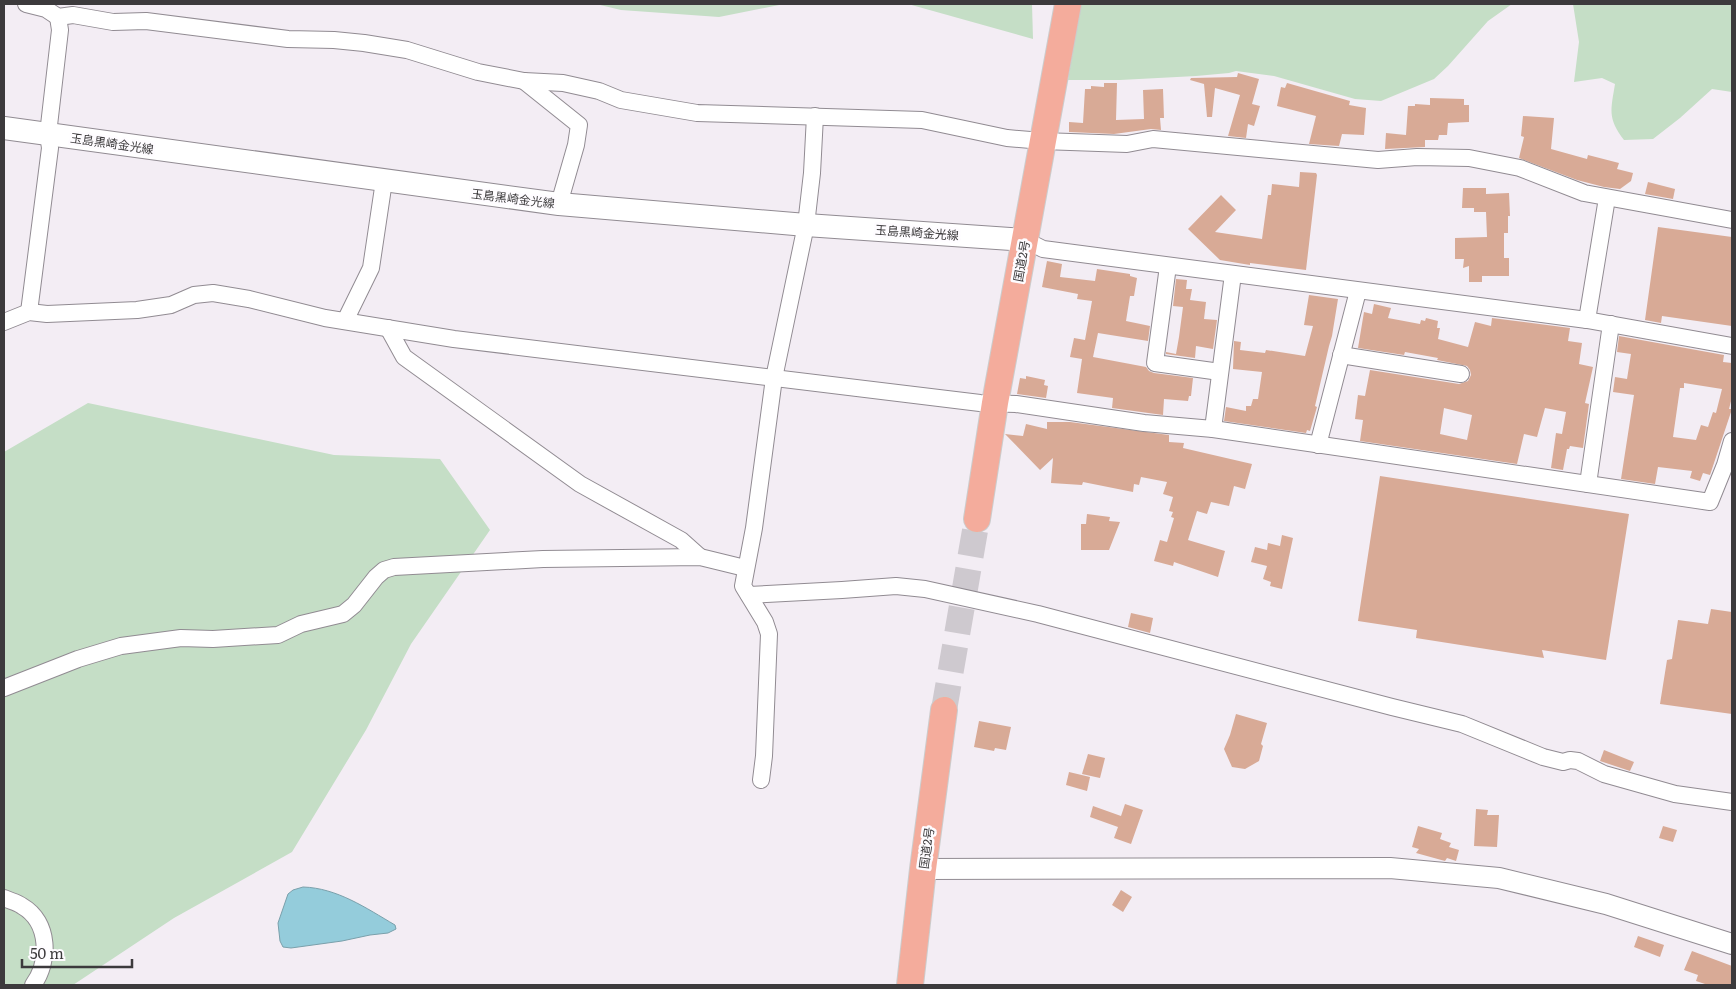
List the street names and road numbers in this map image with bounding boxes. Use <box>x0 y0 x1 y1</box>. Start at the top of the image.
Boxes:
street label: 玉島黒崎金光線 <box>69 128 155 158</box>
street label: 玉島黒崎金光線 <box>470 184 556 212</box>
street label: 玉島黒崎金光線 <box>874 220 960 244</box>
street label: 国道2号 <box>1008 239 1034 283</box>
street label: 国道2号 <box>914 826 938 870</box>

